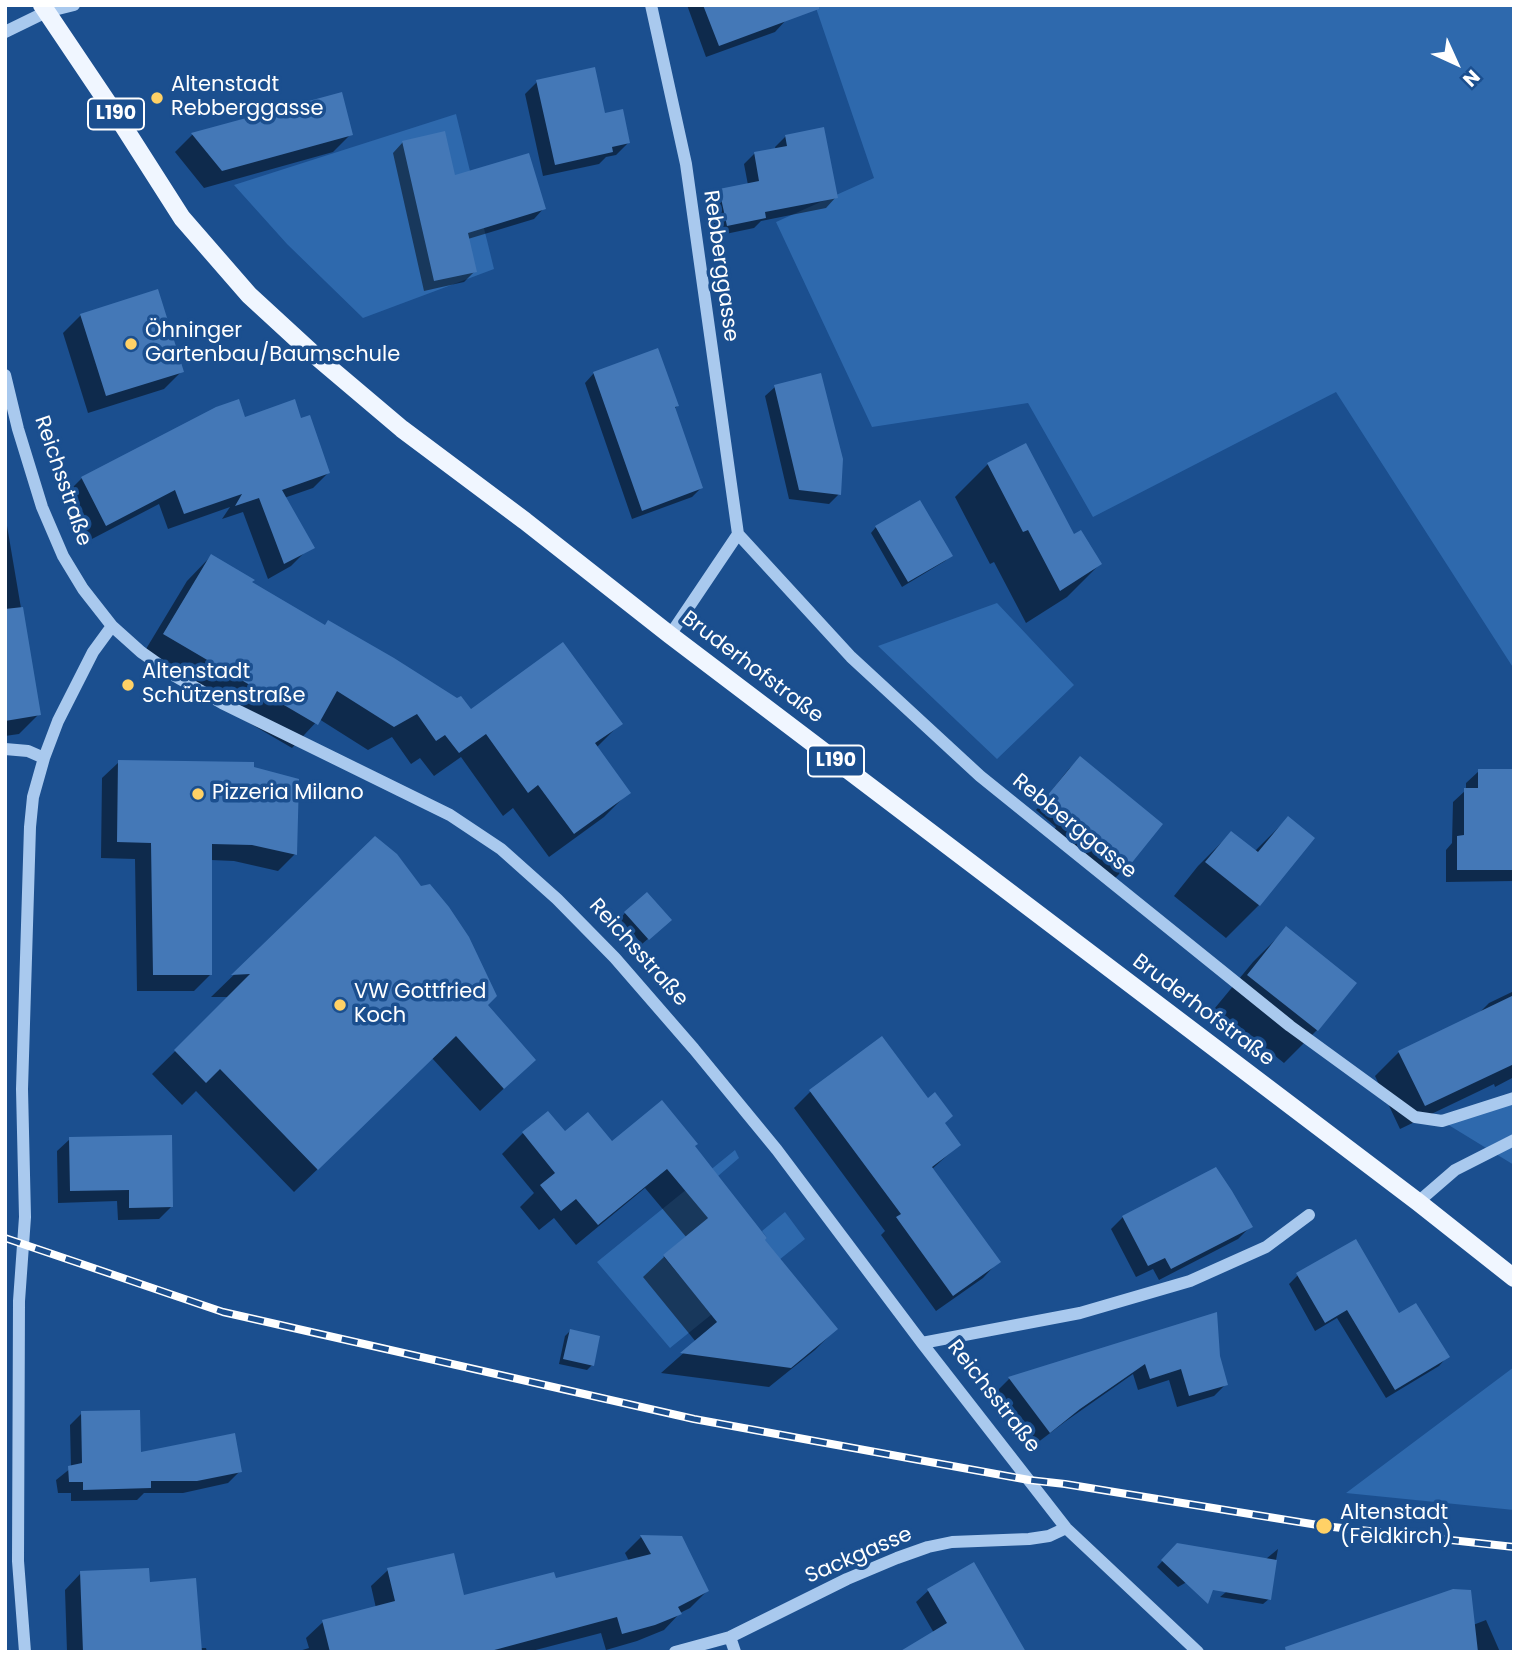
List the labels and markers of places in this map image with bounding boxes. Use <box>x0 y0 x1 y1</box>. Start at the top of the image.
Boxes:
place label: Altenstadt Rebberggasse <box>171 73 324 123</box>
marker: Altenstadt Rebberggasse <box>149 90 165 106</box>
place label: Öhninger Gartenbau/Baumschule <box>145 319 400 369</box>
marker: Öhninger Gartenbau/Baumschule <box>123 336 139 352</box>
place label: Altenstadt Schützenstraße <box>142 660 306 710</box>
marker: Altenstadt Schützenstraße <box>120 677 136 693</box>
place label: Pizzeria Milano <box>212 781 364 807</box>
marker: Pizzeria Milano <box>190 786 206 802</box>
place label: VW Gottfried Koch <box>354 980 486 1030</box>
marker: VW Gottfried Koch <box>332 997 348 1013</box>
place label: Altenstadt (Feldkirch) <box>1340 1501 1452 1551</box>
marker: Altenstadt (Feldkirch) <box>1314 1516 1334 1536</box>

